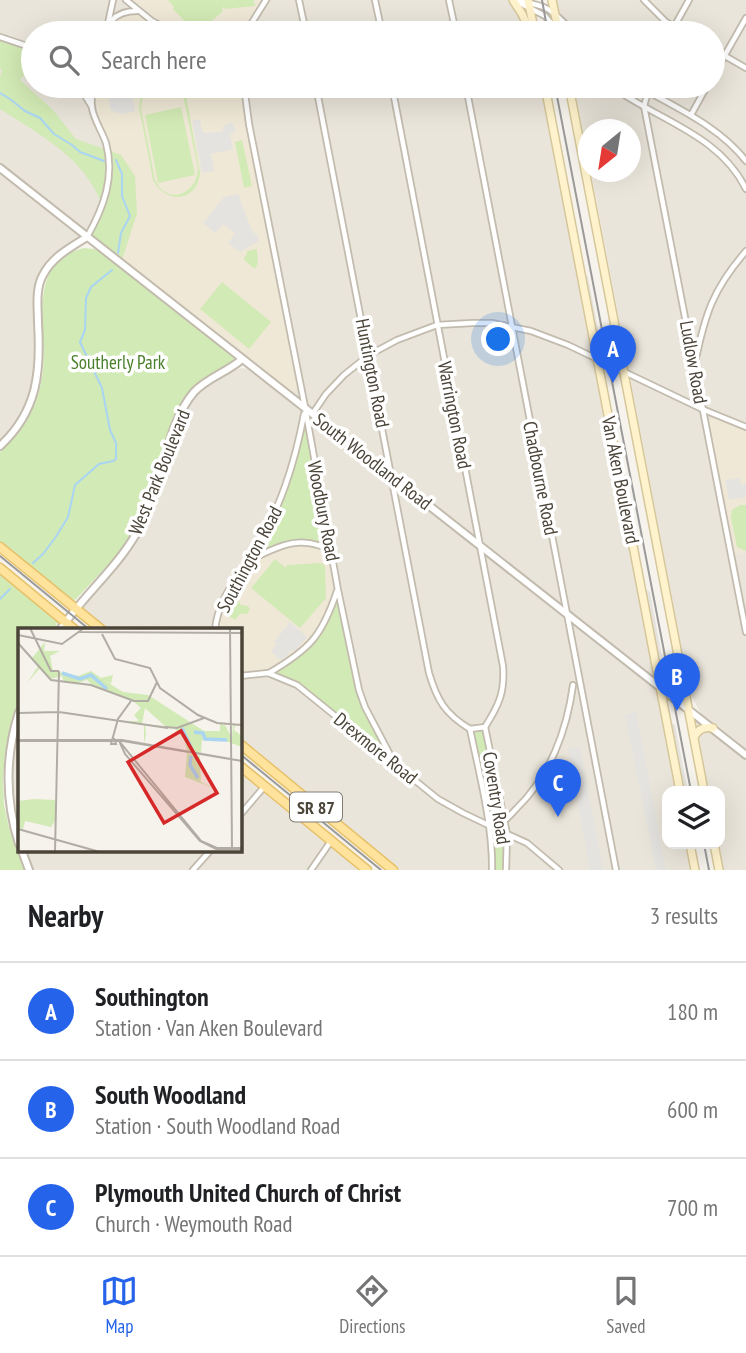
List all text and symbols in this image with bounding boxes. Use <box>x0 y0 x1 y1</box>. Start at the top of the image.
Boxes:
search box <box>21 21 725 98</box>
icon: search <box>45 41 83 79</box>
text: Search here <box>101 43 207 76</box>
north arrow <box>578 119 641 182</box>
street label: Huntington Road <box>351 316 395 430</box>
street label: Ludlow Road <box>675 319 713 405</box>
your location <box>481 322 515 356</box>
pin: A <box>590 325 636 383</box>
park label: Southerly Park <box>71 350 166 374</box>
street label: Warrington Road <box>433 359 477 471</box>
street label: West Park Boulevard <box>123 406 195 538</box>
street label: South Woodland Road <box>309 407 437 515</box>
street label: Van Aken Boulevard <box>597 413 645 546</box>
street label: Chadbourne Road <box>518 419 564 537</box>
street label: Woodbury Road <box>303 459 345 563</box>
street label: Southington Road <box>211 502 287 616</box>
inset map <box>18 628 242 852</box>
pin: B <box>654 653 700 711</box>
street label: Drexmore Road <box>329 707 423 789</box>
street label: Coventry Road <box>478 750 516 846</box>
pin: C <box>535 759 581 817</box>
map controls <box>662 786 725 849</box>
button: layers <box>662 786 725 849</box>
road number: SR 87 <box>290 792 342 822</box>
text: Nearby <box>28 896 103 935</box>
text: 3 results <box>650 901 718 930</box>
text: Southington <box>95 980 209 1013</box>
text: A <box>45 997 57 1026</box>
text: 180 m <box>667 997 718 1026</box>
text: Station · Van Aken Boulevard <box>95 1013 323 1042</box>
text: South Woodland <box>95 1078 246 1111</box>
text: B <box>45 1095 57 1124</box>
text: 600 m <box>667 1095 718 1124</box>
text: Station · South Woodland Road <box>95 1111 340 1140</box>
text: Plymouth United Church of Christ <box>95 1176 401 1209</box>
text: C <box>46 1193 56 1222</box>
text: 700 m <box>667 1193 718 1222</box>
text: Church · Weymouth Road <box>95 1209 292 1238</box>
tab: Map <box>100 1272 138 1338</box>
tab: Directions <box>339 1272 405 1338</box>
tab: Saved <box>606 1272 646 1338</box>

